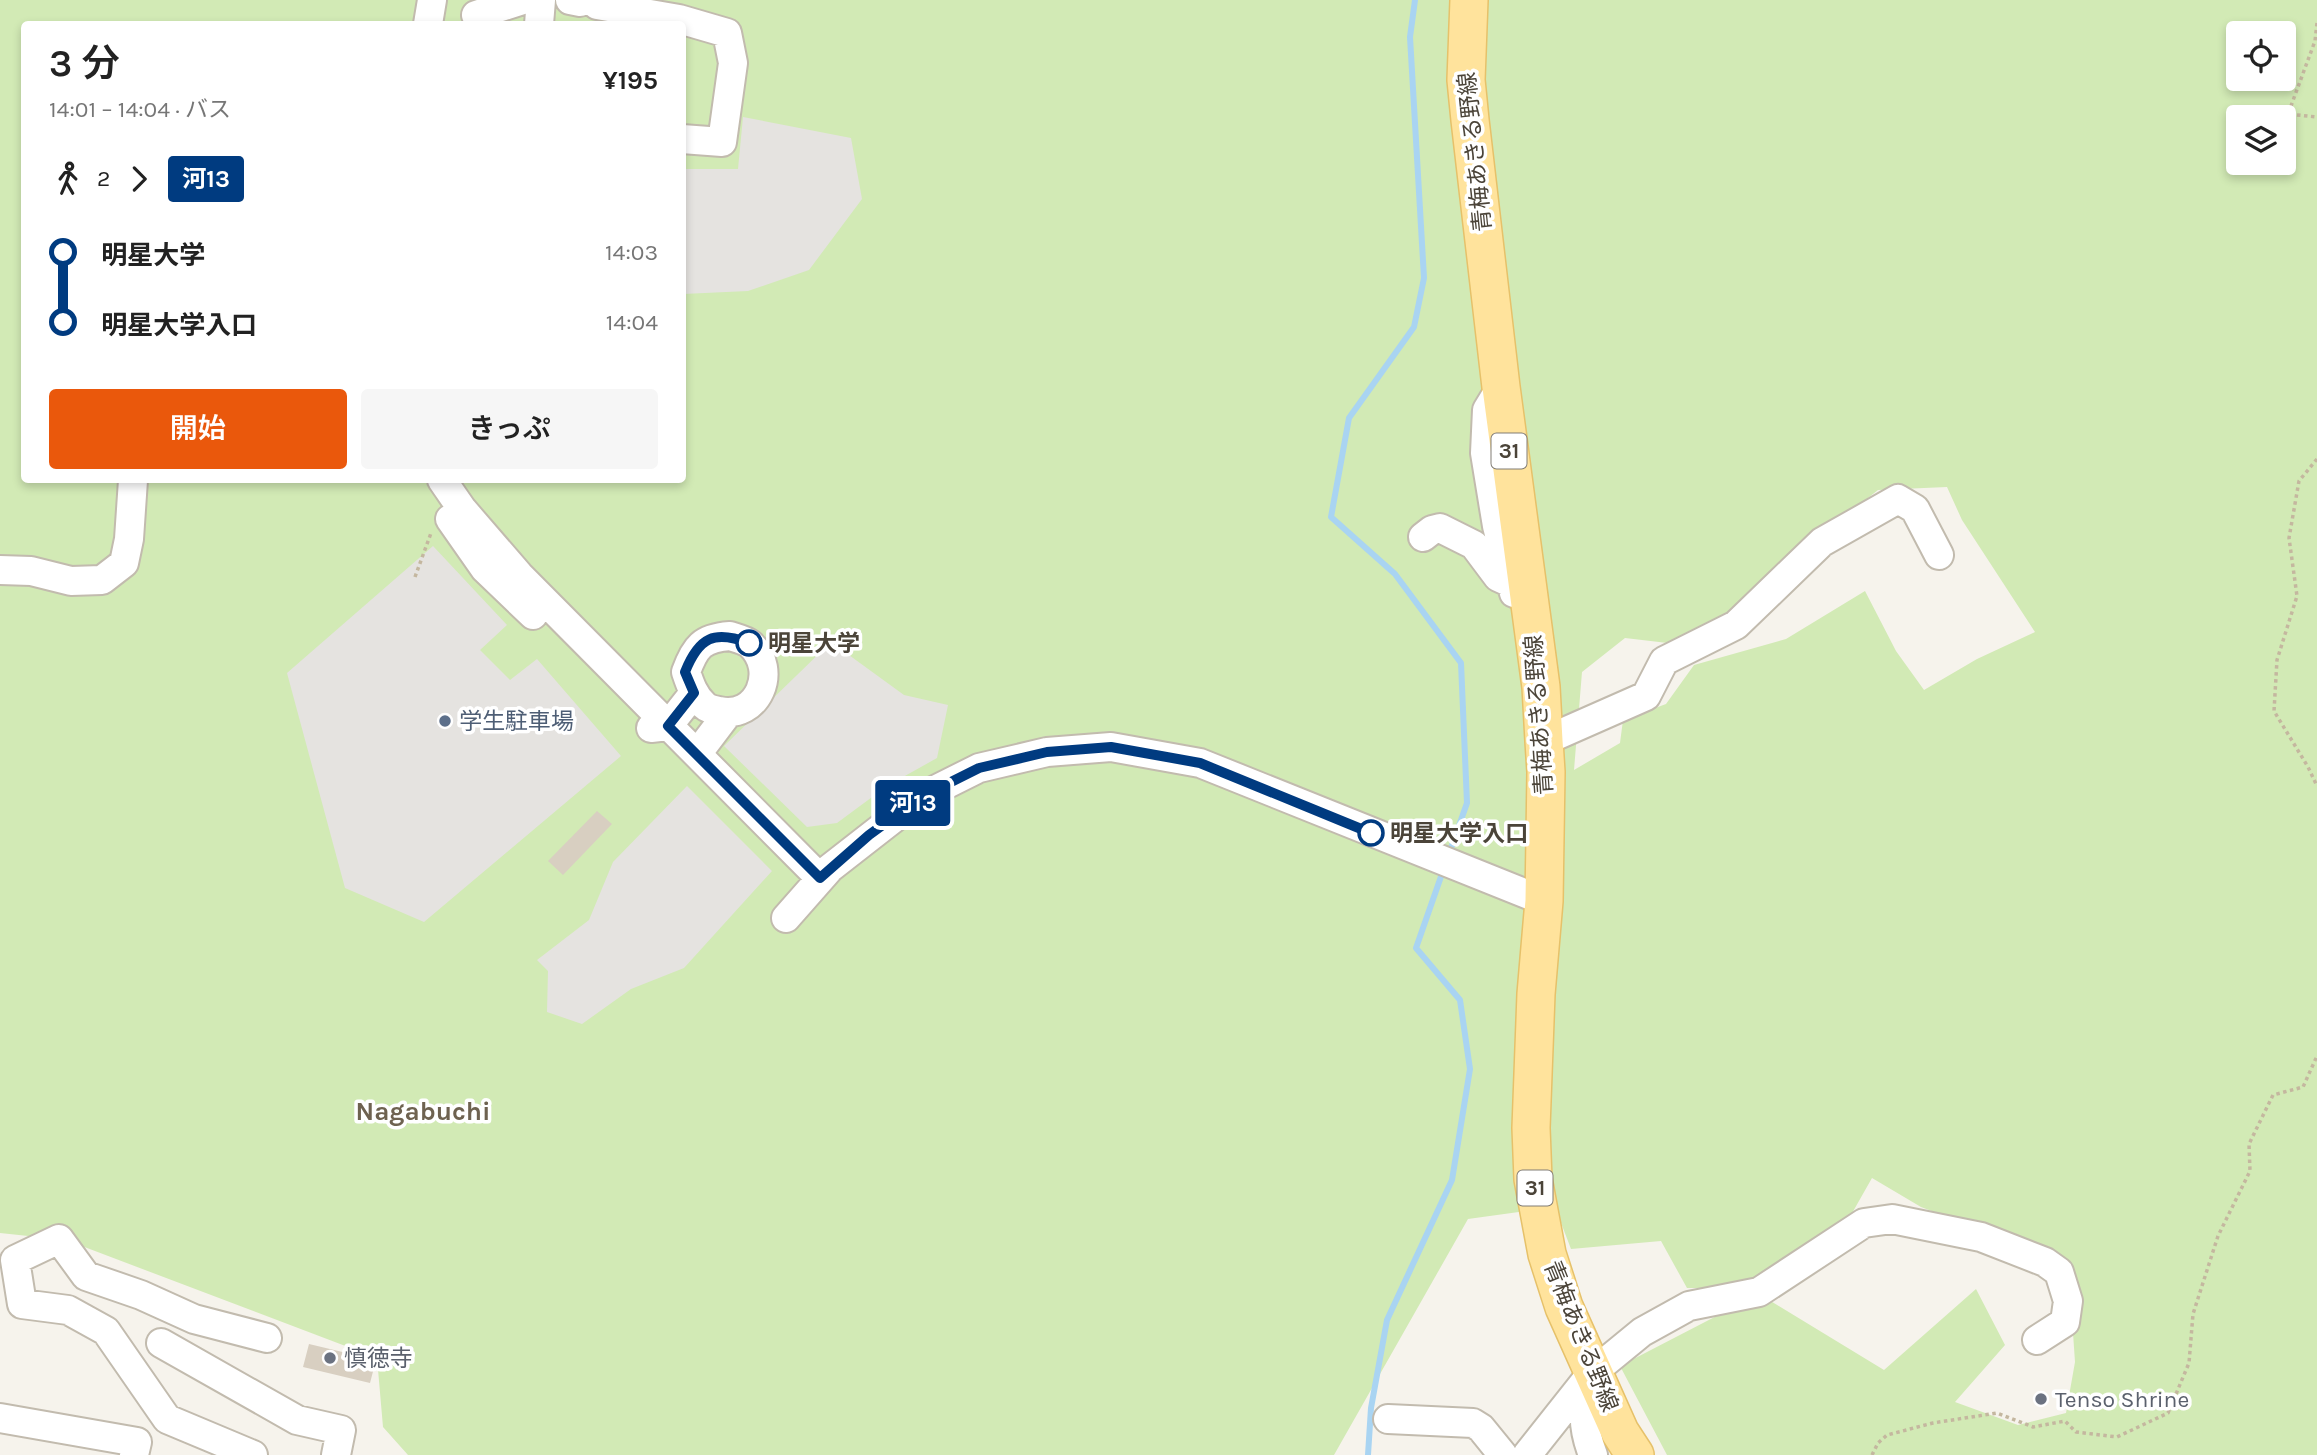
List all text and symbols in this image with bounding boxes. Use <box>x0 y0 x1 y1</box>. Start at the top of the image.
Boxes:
map controls <box>2226 21 2296 175</box>
button: locate <box>2226 21 2296 91</box>
text: 3 分 <box>49 41 120 86</box>
text: ¥195 <box>602 65 658 96</box>
street label: 青梅あきる野線 <box>1453 71 1497 233</box>
text: 14:01 – 14:04 · バス <box>49 96 231 123</box>
button: layers <box>2226 105 2296 175</box>
icon: walk <box>49 160 87 198</box>
icon: forward <box>120 160 158 198</box>
text: 2 <box>97 165 110 192</box>
text: 河13 <box>182 165 230 193</box>
text: 14:03 <box>605 239 658 266</box>
text: 明星大学 <box>101 240 205 271</box>
text: 14:04 <box>606 309 658 336</box>
text: 明星大学入口 <box>101 310 257 341</box>
button: 開始 <box>49 389 347 469</box>
button: きっぷ <box>361 389 658 469</box>
road number: 31 <box>1492 434 1526 468</box>
marker: 明星大学 <box>736 630 762 656</box>
place label: 明星大学 <box>768 630 860 657</box>
street label: 青梅あきる野線 <box>1520 634 1558 796</box>
place label: 学生駐車場 <box>459 708 574 735</box>
marker: 学生駐車場 <box>437 713 453 729</box>
line badge: 河13 <box>873 780 953 826</box>
text: 河13 <box>889 789 937 817</box>
marker: 明星大学入口 <box>1358 820 1384 846</box>
place label: 明星大学入口 <box>1390 820 1528 847</box>
district label: Nagabuchi <box>356 1096 490 1127</box>
road number: 31 <box>1518 1170 1552 1206</box>
street label: 青梅あきる野線 <box>1538 1257 1624 1415</box>
place label: 慎徳寺 <box>344 1345 413 1372</box>
marker: 慎徳寺 <box>322 1350 338 1366</box>
place label: Tenso Shrine <box>2055 1386 2189 1413</box>
marker: Tenso Shrine <box>2033 1391 2049 1407</box>

